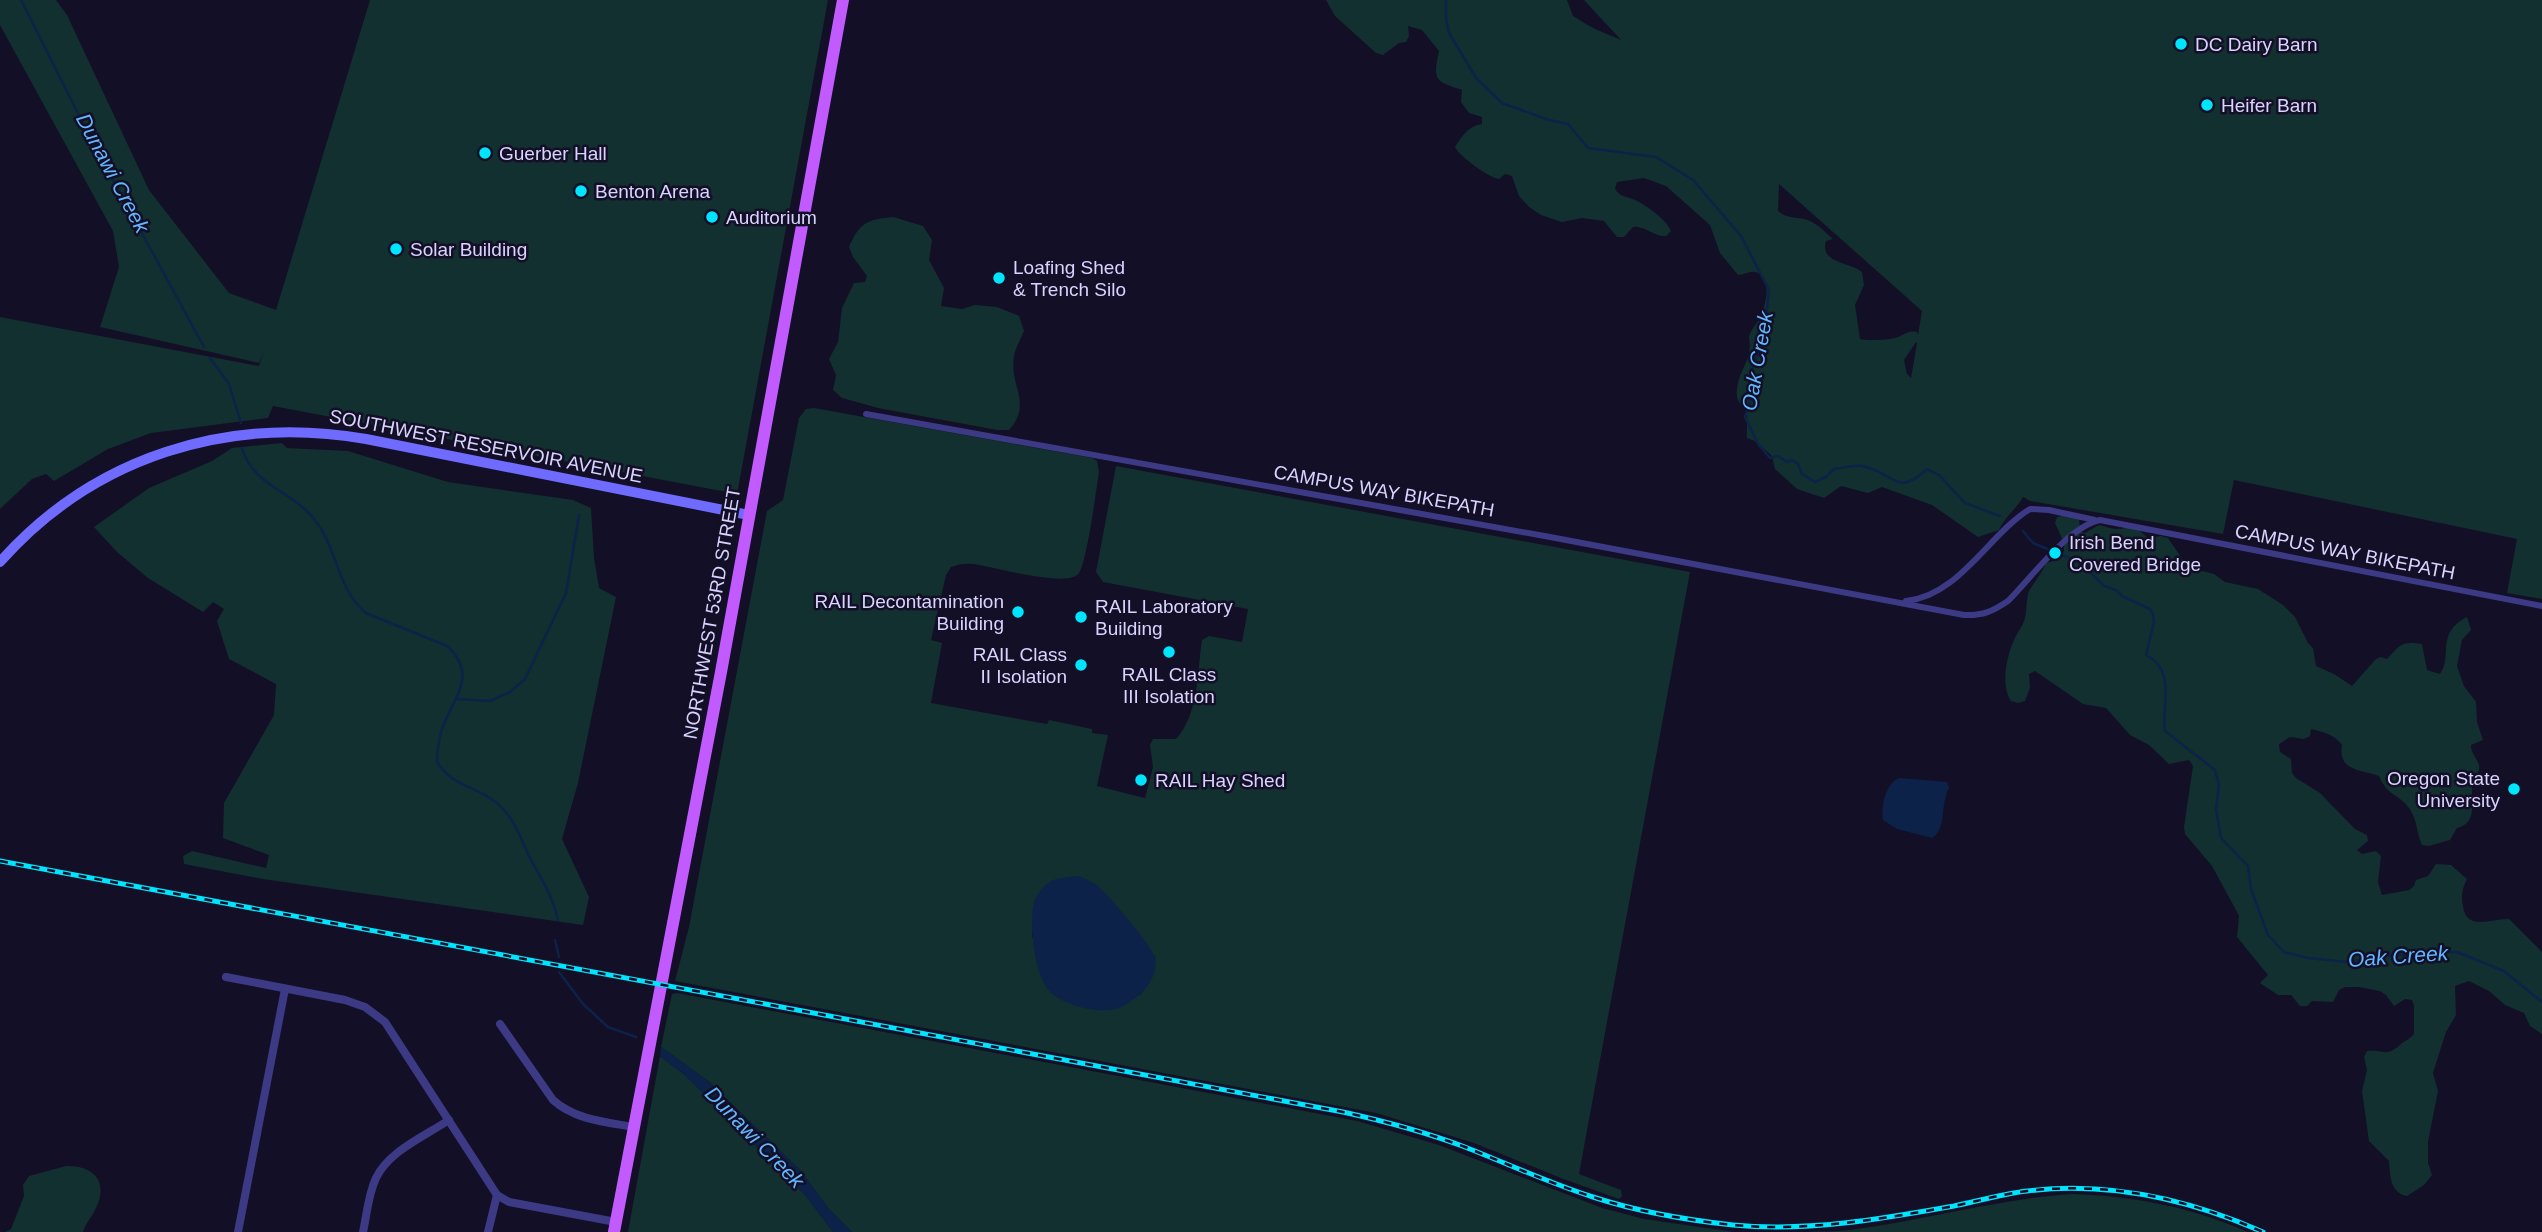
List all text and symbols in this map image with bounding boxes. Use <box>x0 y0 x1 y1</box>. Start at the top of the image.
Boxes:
place label: DC Dairy Barn <box>2195 34 2317 55</box>
marker: DC Dairy Barn <box>2173 36 2189 52</box>
place label: Heifer Barn <box>2221 95 2317 116</box>
marker: Heifer Barn <box>2199 97 2215 113</box>
water label: Dunawi Creek <box>72 109 155 238</box>
place label: Guerber Hall <box>499 143 607 164</box>
marker: Guerber Hall <box>477 145 493 161</box>
place label: Benton Arena <box>595 181 711 202</box>
marker: Benton Arena <box>573 183 589 199</box>
place label: Auditorium <box>726 207 817 228</box>
marker: Auditorium <box>704 209 720 225</box>
place label: Solar Building <box>410 239 527 260</box>
marker: Solar Building <box>388 241 404 257</box>
place label: Loafing Shed & Trench Silo <box>1013 257 1126 300</box>
marker: Loafing Shed & Trench Silo <box>991 270 1007 286</box>
water label: Oak Creek <box>1737 308 1777 412</box>
street label: SOUTHWEST RESERVOIR AVENUE <box>328 405 644 487</box>
street label: CAMPUS WAY BIKEPATH <box>1272 461 1496 521</box>
street label: NORTHWEST 53RD STREET <box>679 485 745 741</box>
street label: CAMPUS WAY BIKEPATH <box>2233 520 2457 584</box>
place label: Irish Bend Covered Bridge <box>2069 532 2201 575</box>
marker: Irish Bend Covered Bridge <box>2047 545 2063 561</box>
place label: RAIL Decontamination Building <box>815 591 1004 634</box>
place label: RAIL Laboratory Building <box>1095 596 1233 639</box>
marker: RAIL Decontamination Building <box>1010 604 1026 620</box>
marker: RAIL Laboratory Building <box>1073 609 1089 625</box>
place label: RAIL Class II Isolation <box>973 644 1067 687</box>
marker: RAIL Class III Isolation <box>1161 644 1177 660</box>
marker: RAIL Class II Isolation <box>1073 657 1089 673</box>
place label: RAIL Class III Isolation <box>1122 664 1216 707</box>
place label: Oregon State University <box>2387 768 2500 811</box>
place label: RAIL Hay Shed <box>1155 770 1285 791</box>
marker: RAIL Hay Shed <box>1133 772 1149 788</box>
marker: Oregon State University <box>2506 781 2522 797</box>
water label: Oak Creek <box>2347 941 2450 971</box>
water label: Dunawi Creek <box>701 1082 810 1194</box>

